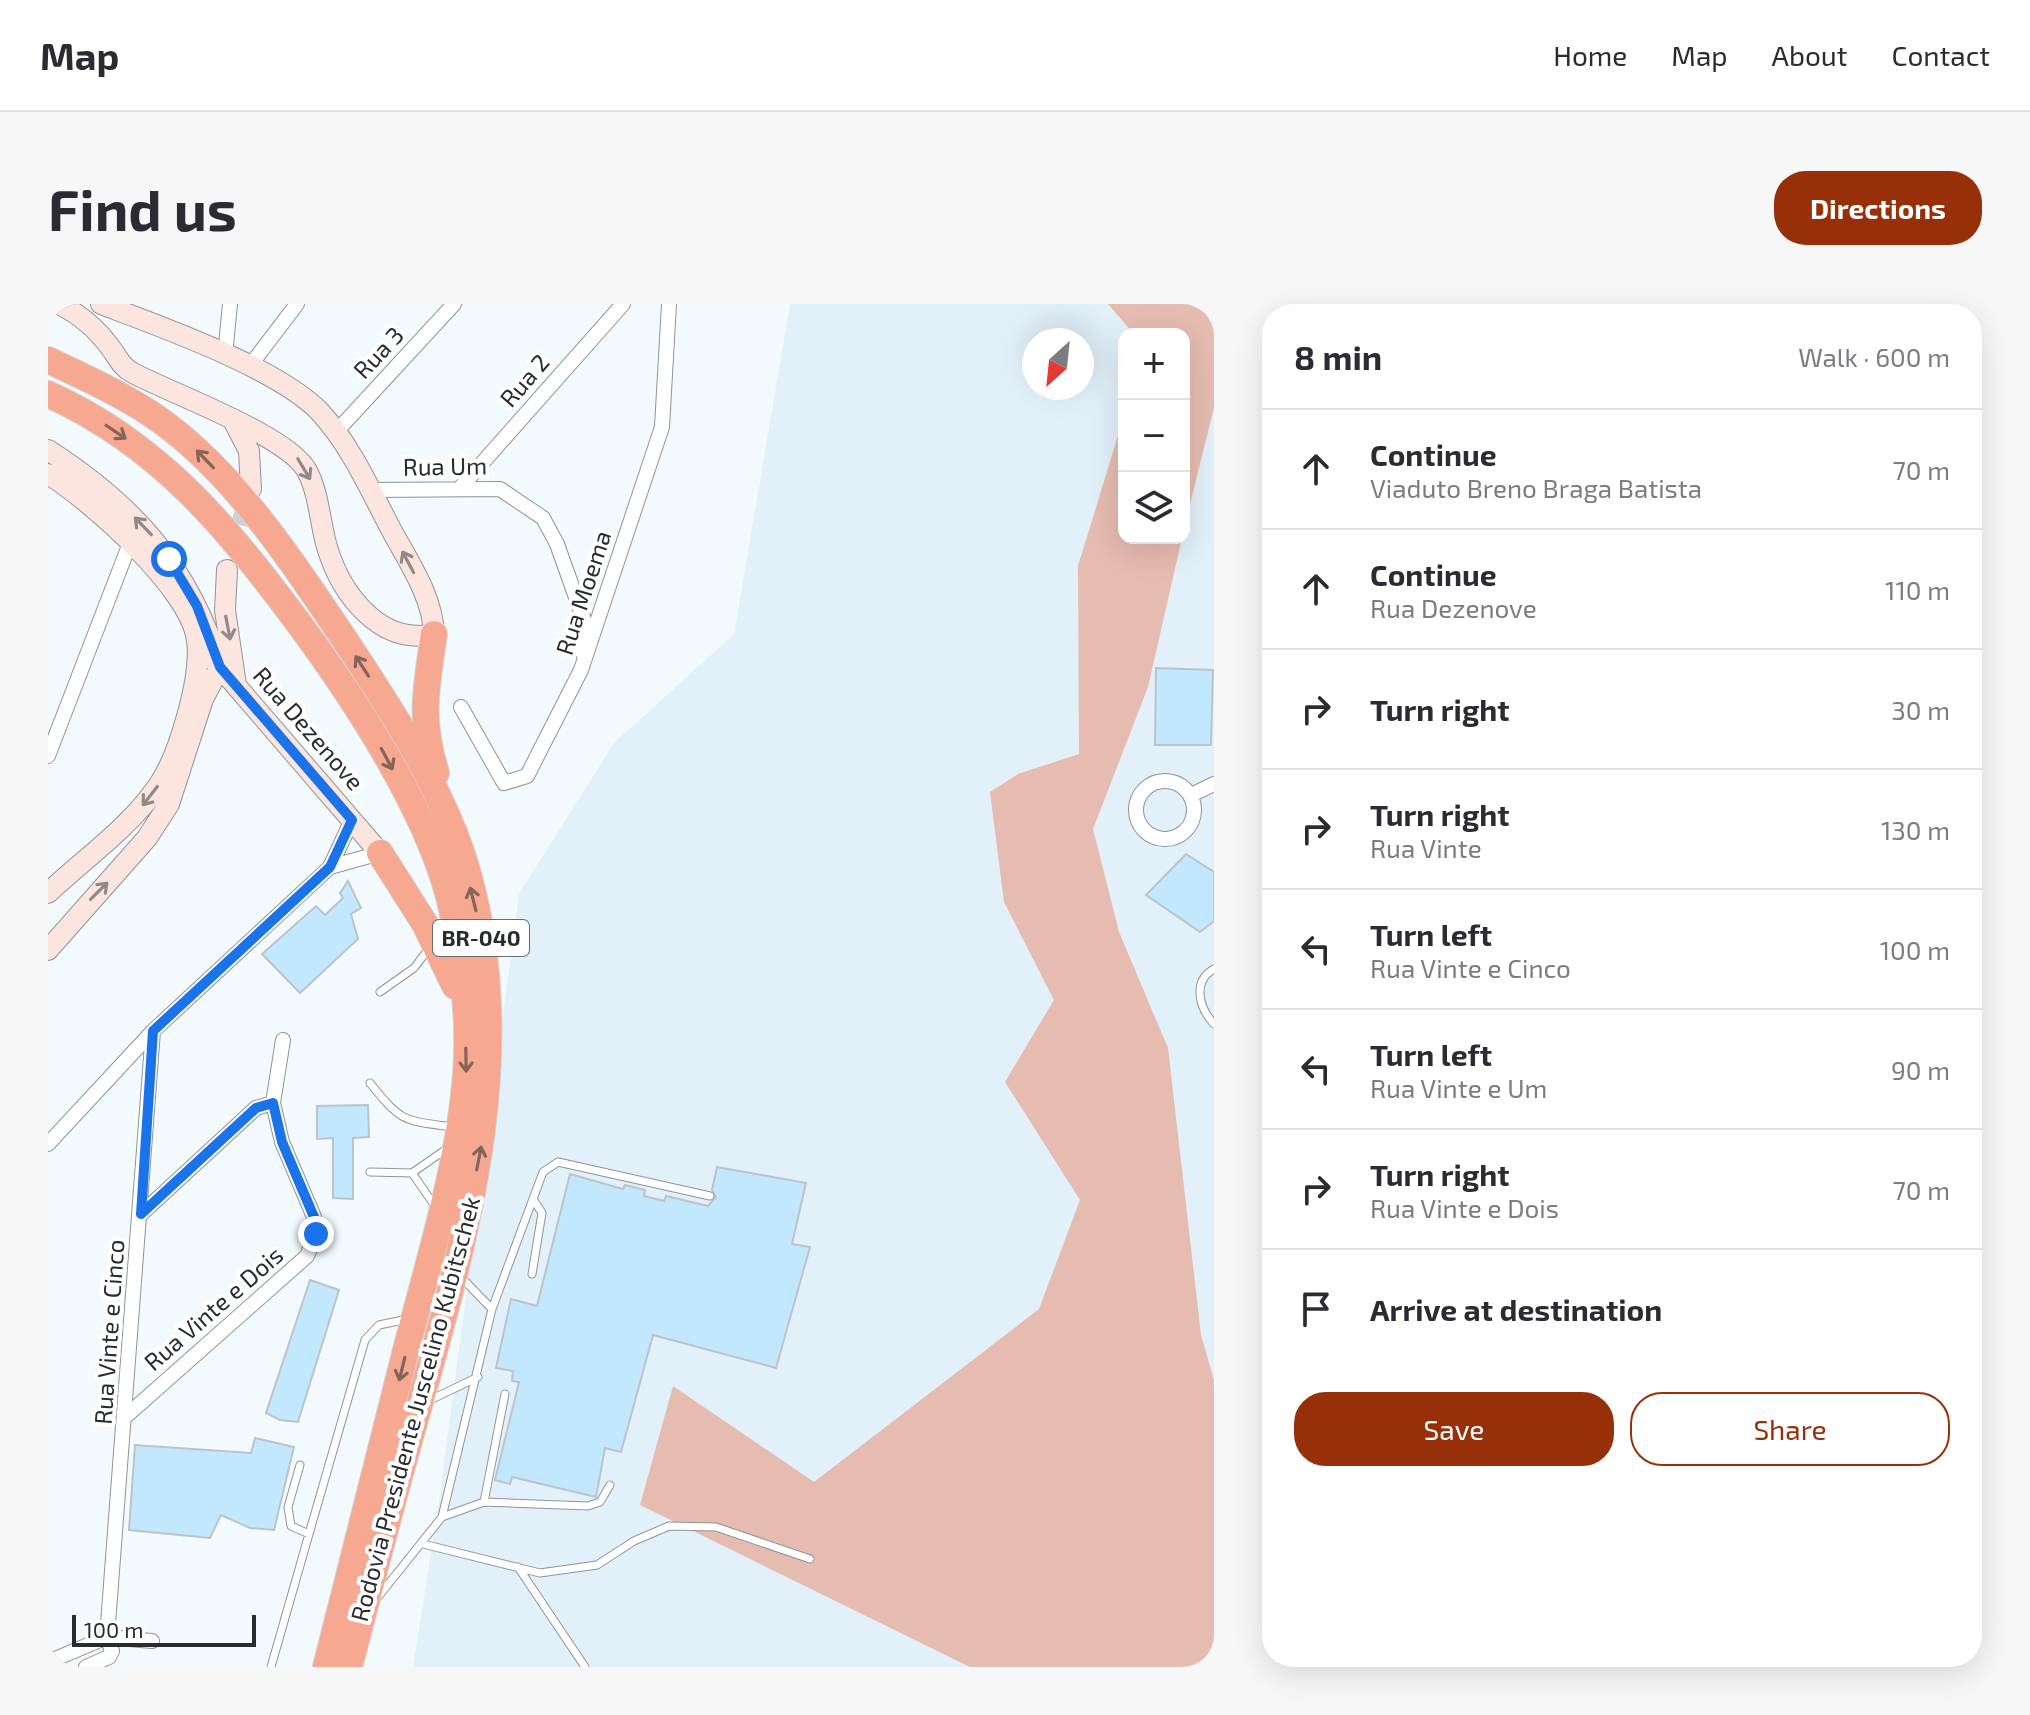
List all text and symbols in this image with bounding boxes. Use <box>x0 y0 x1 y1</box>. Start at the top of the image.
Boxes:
text: Map <box>40 32 119 78</box>
text: Home <box>1553 38 1627 72</box>
text: Map <box>1671 38 1728 72</box>
text: About <box>1772 38 1847 72</box>
text: Contact <box>1891 38 1990 72</box>
button: Directions <box>1774 171 1982 245</box>
text: Find us <box>48 175 237 242</box>
street label: Rua 3 <box>347 320 409 384</box>
north arrow <box>1022 328 1094 400</box>
map controls <box>1118 328 1190 544</box>
button: + <box>1118 328 1190 400</box>
text: 8 min <box>1294 336 1382 377</box>
text: Walk · 600 m <box>1798 341 1950 372</box>
street label: Rua 2 <box>493 348 555 412</box>
button: − <box>1118 400 1190 472</box>
one-way arrow <box>104 425 127 441</box>
text: Continue <box>1370 436 1497 472</box>
icon: ahead <box>1294 447 1338 491</box>
one-way arrow <box>195 449 214 469</box>
street label: Rua Um <box>403 450 487 481</box>
text: 70 m <box>1892 454 1950 485</box>
one-way arrow <box>296 457 312 480</box>
button: layers <box>1118 472 1190 544</box>
text: Viaduto Breno Braga Batista <box>1370 472 1702 503</box>
one-way arrow <box>134 516 153 536</box>
street label: Rua Moema <box>549 527 616 658</box>
route start <box>151 541 187 577</box>
one-way arrow <box>400 550 416 574</box>
text: Continue <box>1370 556 1497 592</box>
icon: ahead <box>1294 567 1338 611</box>
text: 110 m <box>1885 574 1950 605</box>
text: Rua Dezenove <box>1370 592 1537 623</box>
one-way arrow <box>222 614 237 640</box>
one-way arrow <box>353 655 369 678</box>
street label: Rua Dezenove <box>248 660 371 796</box>
icon: right <box>1294 687 1338 731</box>
text: Turn right <box>1370 691 1510 727</box>
text: 30 m <box>1891 694 1950 725</box>
one-way arrow <box>380 746 396 770</box>
one-way arrow <box>142 785 159 806</box>
text: Turn right <box>1370 796 1510 832</box>
icon: right <box>1294 807 1338 851</box>
text: 130 m <box>1881 814 1950 845</box>
text: Rua Vinte <box>1370 832 1482 863</box>
one-way arrow <box>89 881 108 901</box>
one-way arrow <box>465 887 480 913</box>
text: Turn left <box>1370 916 1492 952</box>
road number: BR-040 <box>433 920 529 956</box>
icon: left <box>1294 927 1338 971</box>
text: 100 m <box>1880 934 1950 965</box>
text: Rua Vinte e Cinco <box>1370 952 1571 983</box>
text: Turn left <box>1370 1036 1492 1072</box>
one-way arrow <box>458 1046 473 1073</box>
icon: left <box>1294 1047 1338 1091</box>
text: 90 m <box>1891 1054 1950 1085</box>
text: Rua Vinte e Um <box>1370 1072 1547 1103</box>
one-way arrow <box>473 1145 488 1171</box>
text: Turn right <box>1370 1156 1510 1192</box>
icon: right <box>1294 1167 1338 1211</box>
text: 70 m <box>1892 1174 1950 1205</box>
text: Rua Vinte e Dois <box>1370 1192 1559 1223</box>
street label: Rodovia Presidente Juscelino Kubitschek <box>344 1193 485 1624</box>
route end <box>298 1216 334 1252</box>
street label: Rua Vinte e Cinco <box>88 1238 129 1425</box>
street label: Rua Vinte e Dois <box>138 1240 288 1376</box>
icon: arrive <box>1294 1287 1338 1331</box>
text: Arrive at destination <box>1370 1291 1662 1327</box>
one-way arrow <box>393 1355 408 1381</box>
button: Save <box>1294 1392 1614 1466</box>
button: Share <box>1630 1392 1950 1466</box>
scale bar <box>72 1611 256 1647</box>
text: 100 m <box>84 1616 143 1642</box>

